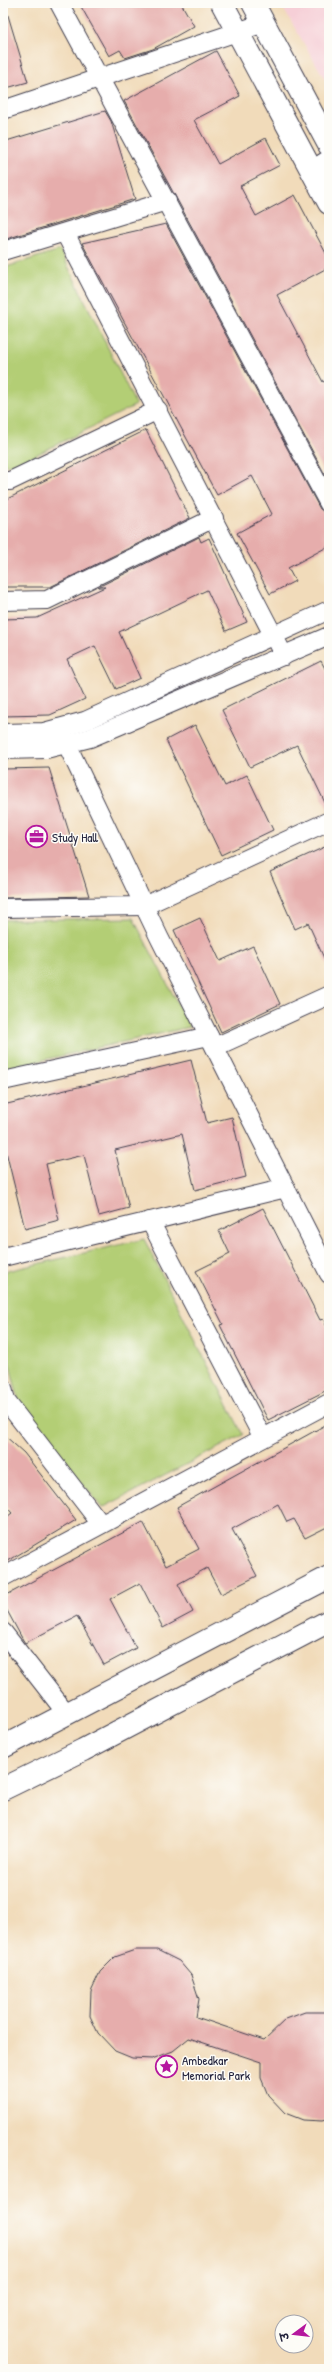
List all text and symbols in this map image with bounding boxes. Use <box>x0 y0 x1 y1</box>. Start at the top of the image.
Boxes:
office icon: Study Hall <box>24 824 50 850</box>
place label: Study Hall <box>52 828 98 846</box>
place label: Ambedkar Memorial Park <box>182 2051 251 2084</box>
place icon: Ambedkar Memorial Park <box>153 2054 179 2080</box>
north arrow <box>274 2314 314 2354</box>
text: उ <box>276 2330 292 2343</box>

